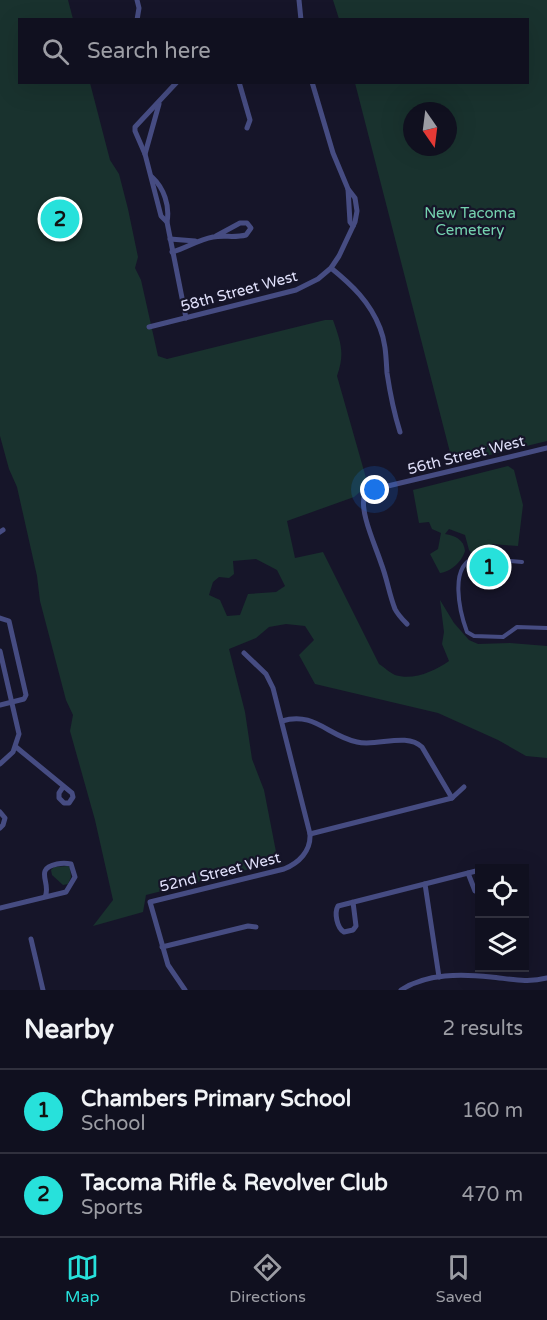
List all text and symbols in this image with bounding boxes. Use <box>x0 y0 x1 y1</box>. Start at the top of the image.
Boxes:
search box <box>18 18 529 84</box>
icon: search <box>39 35 72 68</box>
text: Search here <box>87 38 211 64</box>
north arrow <box>403 102 457 156</box>
pin: 2 <box>40 196 80 242</box>
park label: New Tacoma Cemetery <box>424 204 516 239</box>
street label: 58th Street West <box>179 267 300 315</box>
street label: 56th Street West <box>405 432 527 478</box>
your location <box>360 475 389 504</box>
pin: 1 <box>470 544 508 590</box>
street label: 52nd Street West <box>158 848 283 896</box>
map controls <box>475 864 529 972</box>
button: locate <box>475 864 529 918</box>
button: layers <box>475 918 529 972</box>
text: Nearby <box>24 1014 114 1045</box>
text: 2 results <box>443 1017 523 1041</box>
text: Chambers Primary School <box>81 1086 351 1112</box>
text: 1 <box>37 1099 50 1123</box>
text: 160 m <box>462 1099 523 1123</box>
text: School <box>81 1112 145 1136</box>
text: Tacoma Rifle & Revolver Club <box>81 1170 388 1196</box>
text: 2 <box>37 1183 50 1207</box>
text: 470 m <box>462 1183 523 1207</box>
text: Sports <box>81 1196 143 1220</box>
tab: Map <box>65 1251 99 1307</box>
tab: Directions <box>229 1251 306 1307</box>
tab: Saved <box>436 1251 482 1307</box>

